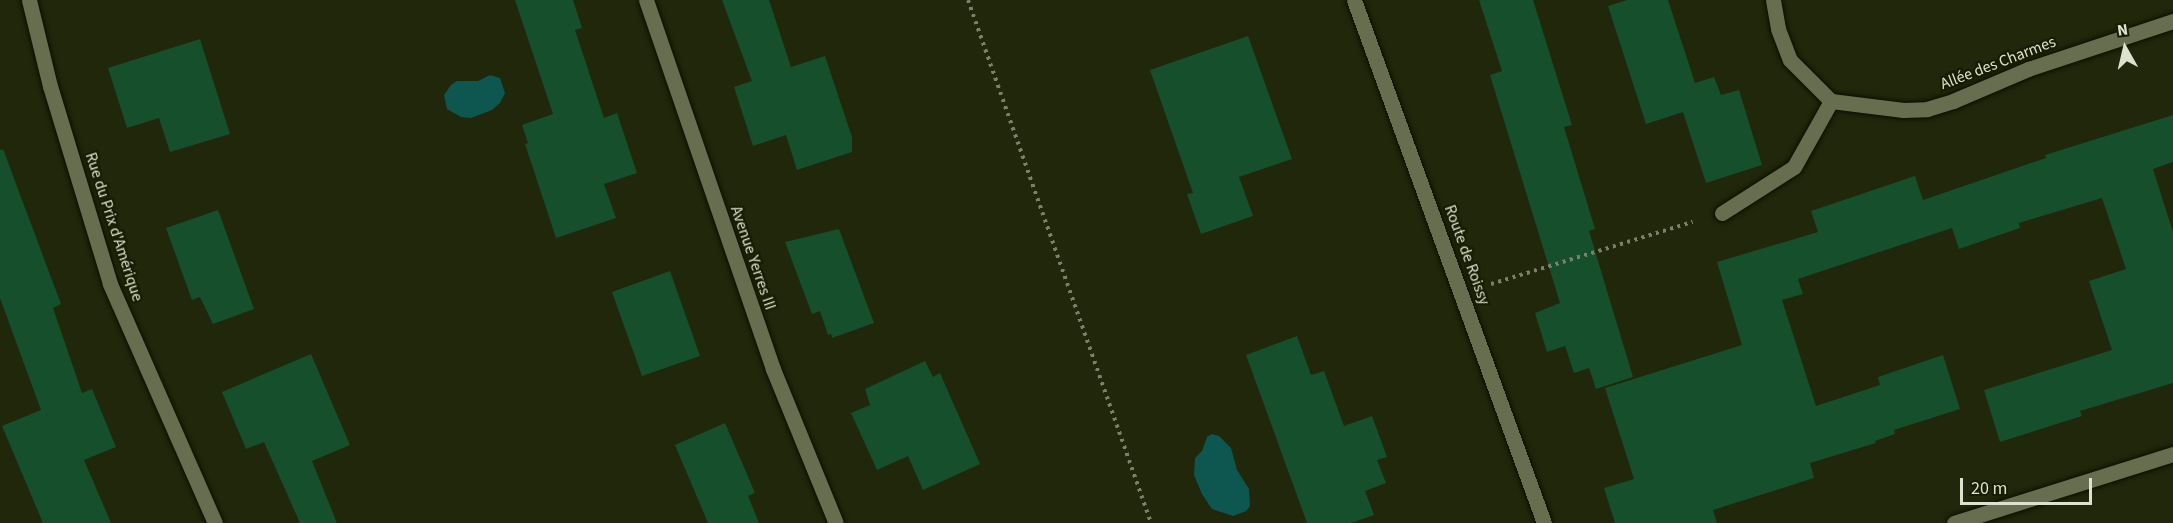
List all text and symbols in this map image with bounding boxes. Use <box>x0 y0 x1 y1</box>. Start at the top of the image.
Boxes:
north arrow <box>2095 18 2155 78</box>
text: N <box>2116 19 2129 42</box>
street label: Allée des Charmes <box>1938 32 2058 94</box>
street label: Rue du Prix d'Amérique <box>81 150 147 304</box>
street label: Route de Roissy <box>1440 202 1494 308</box>
street label: Avenue Yerres III <box>726 203 780 313</box>
scale bar <box>1963 466 2095 504</box>
text: 20 m <box>1971 476 2007 501</box>

